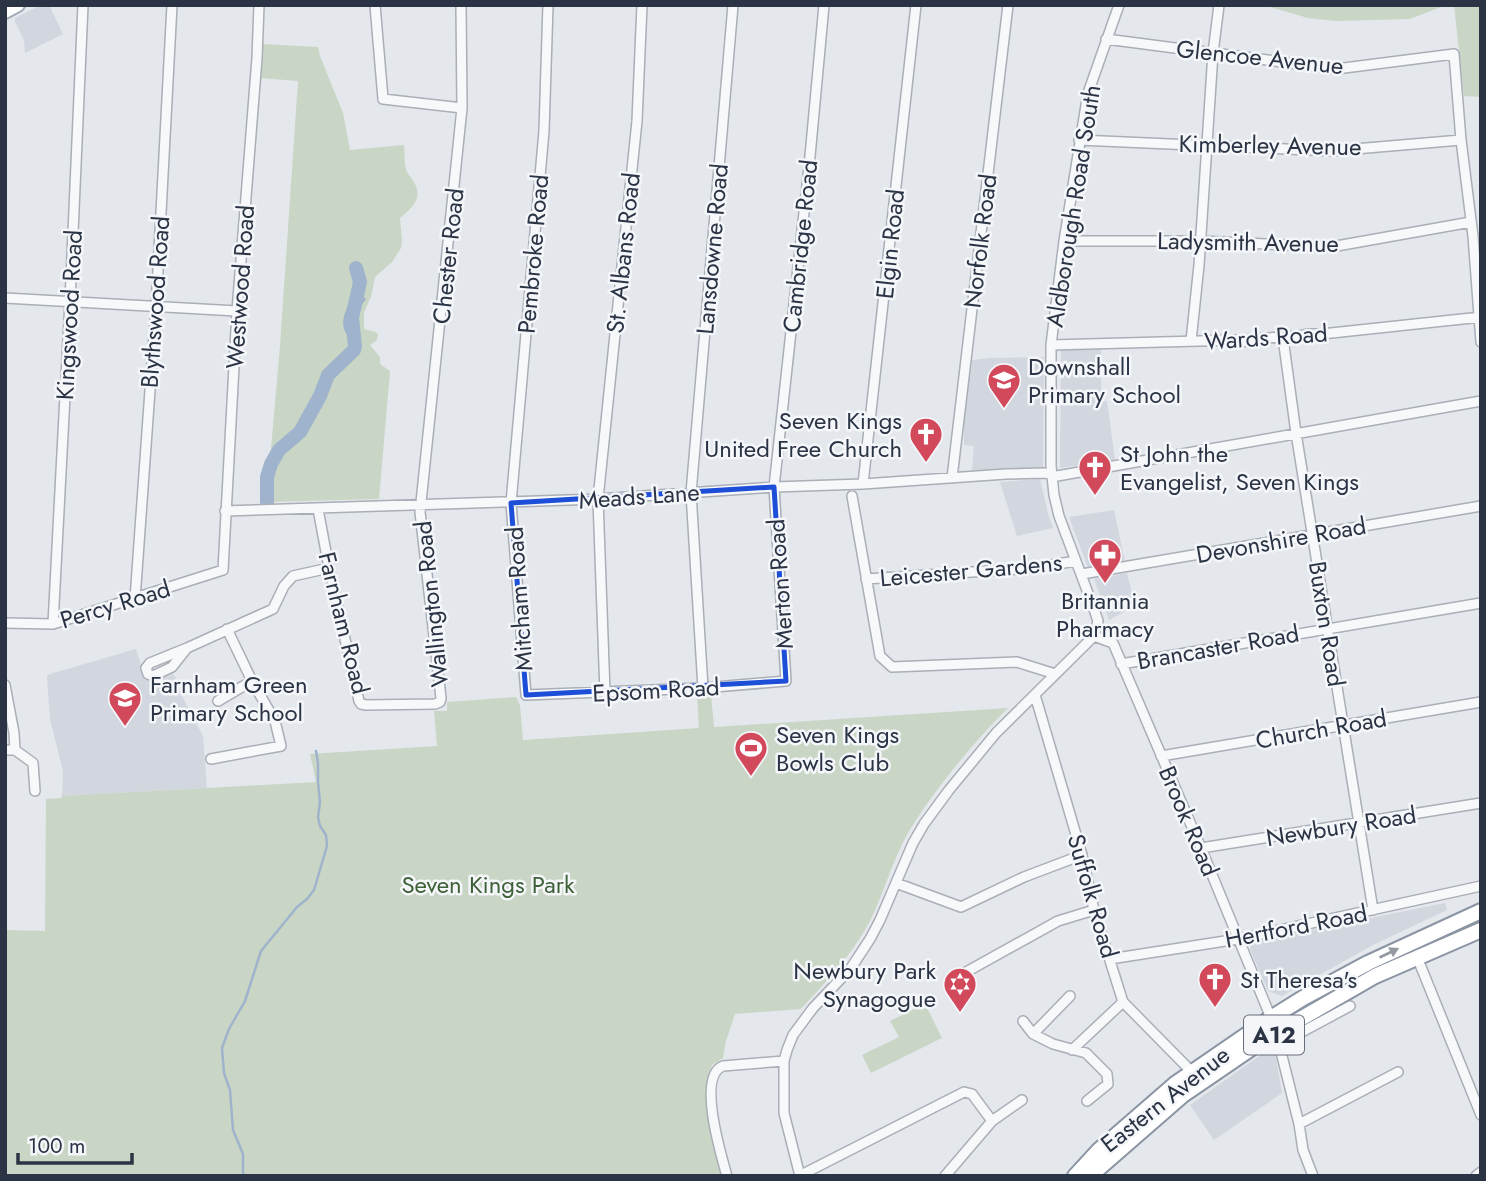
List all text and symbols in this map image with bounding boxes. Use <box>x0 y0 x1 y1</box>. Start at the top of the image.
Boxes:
street label: Glencoe Avenue <box>1175 31 1345 83</box>
street label: Aldborough Road South <box>1037 82 1109 330</box>
street label: Kimberley Avenue <box>1178 126 1362 164</box>
street label: Cambridge Road <box>774 158 826 334</box>
street label: Lansdowne Road <box>687 162 737 336</box>
street label: St. Albans Road <box>597 171 649 335</box>
street label: Norfolk Road <box>954 172 1006 310</box>
street label: Pembroke Road <box>509 173 557 335</box>
street label: Chester Road <box>423 186 473 326</box>
street label: Elgin Road <box>867 187 913 301</box>
street label: Westwood Road <box>217 204 263 370</box>
street label: Blythswood Road <box>132 215 178 389</box>
street label: Ladysmith Avenue <box>1157 223 1339 261</box>
street label: Kingswood Road <box>47 229 91 401</box>
street label: Wards Road <box>1203 315 1329 359</box>
place label: Downshall Primary School <box>1028 349 1181 412</box>
school or university icon: Downshall Primary School <box>985 361 1023 410</box>
place label: Seven Kings United Free Church <box>704 403 902 466</box>
church icon: Seven Kings United Free Church <box>907 415 945 464</box>
place label: St John the Evangelist, Seven Kings <box>1120 436 1359 499</box>
church icon: St John the Evangelist, Seven Kings <box>1076 448 1114 497</box>
street label: Meads Lane <box>577 474 701 518</box>
street label: Devonshire Road <box>1193 508 1369 572</box>
street label: Merton Road <box>758 518 802 650</box>
street label: Wallington Road <box>405 519 457 689</box>
street label: Mitcham Road <box>496 526 542 672</box>
pharmacy icon: Britannia Pharmacy <box>1086 536 1124 585</box>
street label: Leicester Gardens <box>878 545 1064 595</box>
street label: Farnham Road <box>309 548 379 698</box>
street label: Buxton Road <box>1300 559 1354 689</box>
street label: Percy Road <box>56 571 174 637</box>
place label: Britannia Pharmacy <box>1056 583 1154 646</box>
street label: Brancaster Road <box>1134 616 1302 678</box>
place label: Farnham Green Primary School <box>150 667 308 730</box>
street label: Epsom Road <box>591 669 721 711</box>
school or university icon: Farnham Green Primary School <box>106 679 144 728</box>
street label: Church Road <box>1253 700 1389 758</box>
place label: Seven Kings Bowls Club <box>776 717 899 780</box>
sports icon: Seven Kings Bowls Club <box>732 729 770 778</box>
street label: Brook Road <box>1150 760 1228 882</box>
street label: Newbury Road <box>1263 797 1419 855</box>
street label: Suffolk Road <box>1059 830 1127 962</box>
park label: Seven Kings Park <box>401 867 575 902</box>
street label: Hertford Road <box>1222 895 1370 957</box>
one-way arrow <box>1379 947 1399 959</box>
place label: Newbury Park Synagogue <box>793 953 936 1016</box>
church icon: St Theresa's <box>1196 960 1234 1009</box>
place label: St Theresa's <box>1240 962 1357 997</box>
synagogue icon: Newbury Park Synagogue <box>941 965 979 1014</box>
road number: A12 <box>1244 1016 1304 1054</box>
street label: Eastern Avenue <box>1093 1037 1237 1161</box>
scale bar <box>18 1122 131 1166</box>
text: 100 m <box>28 1131 85 1161</box>

